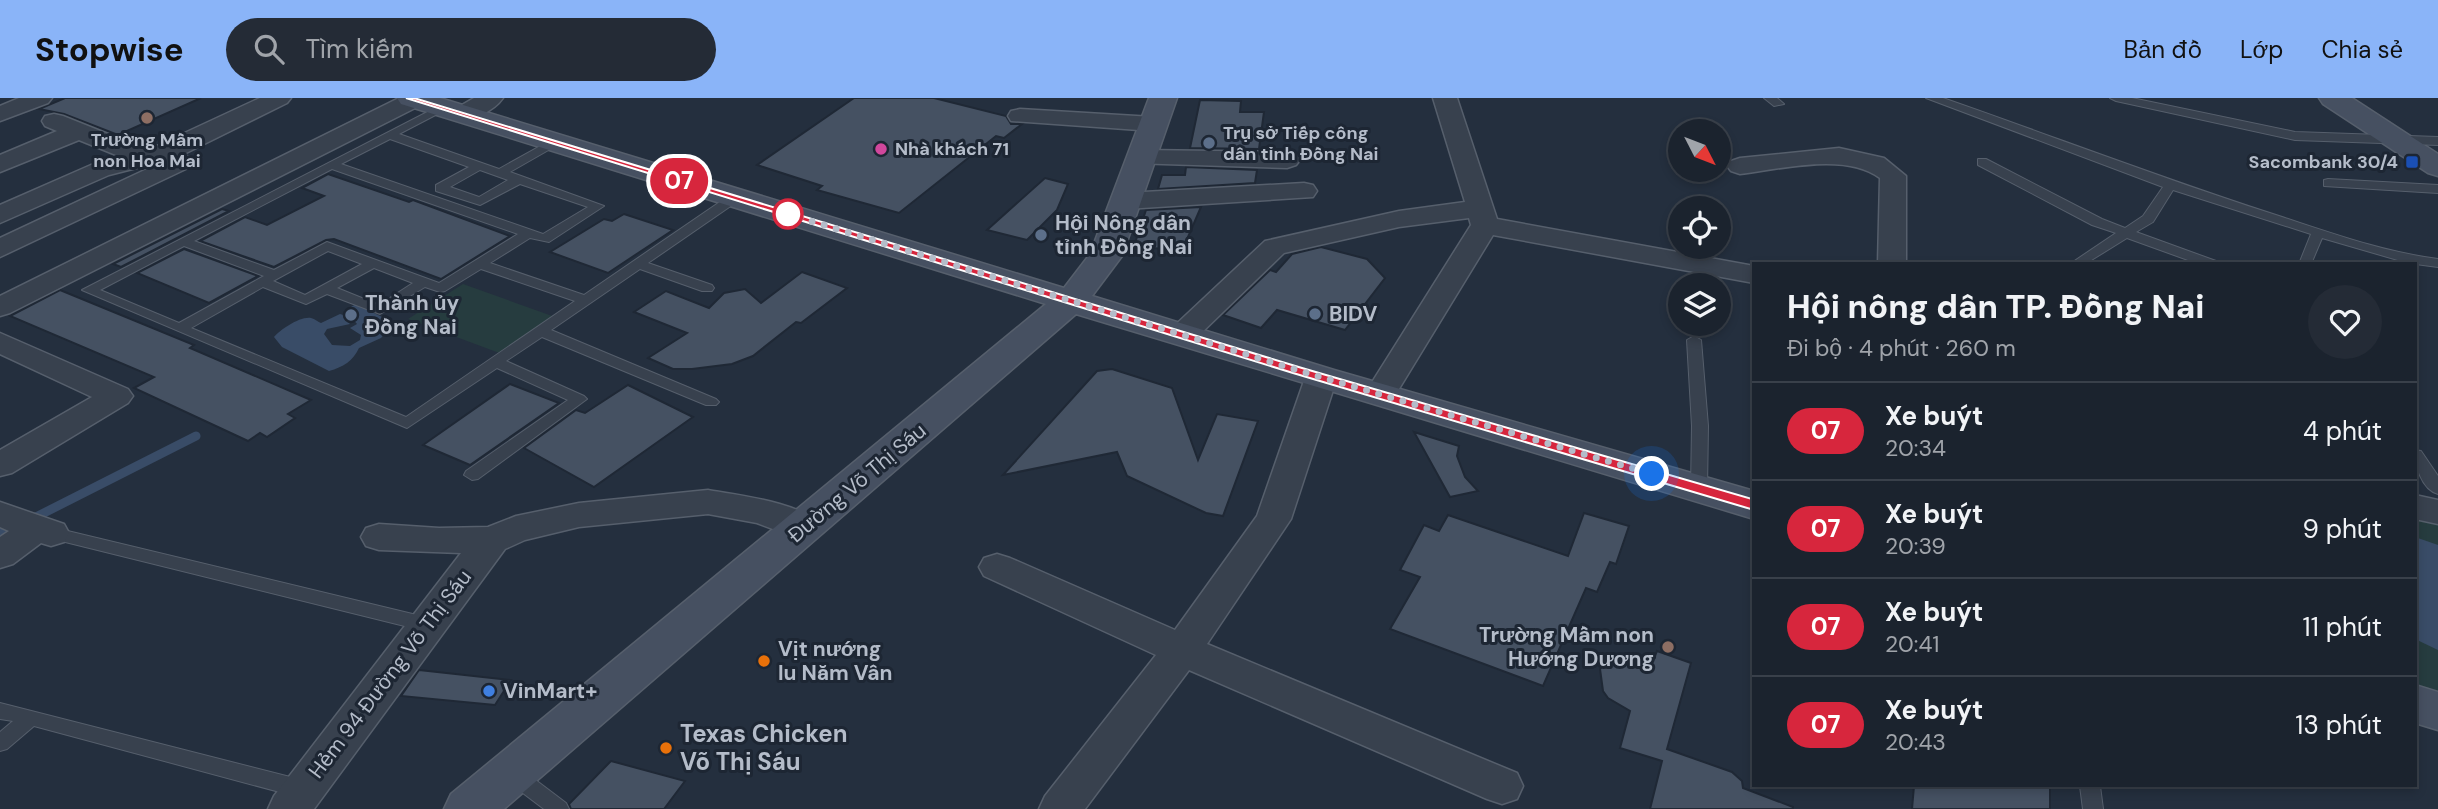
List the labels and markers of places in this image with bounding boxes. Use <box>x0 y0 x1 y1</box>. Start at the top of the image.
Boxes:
marker: Trường Mầm non Hoa Mai <box>139 110 155 126</box>
place label: Trụ sở Tiếp công dân tỉnh Đồng Nai <box>1223 121 1379 166</box>
place label: Trường Mầm non Hoa Mai <box>91 128 203 173</box>
marker: Trụ sở Tiếp công dân tỉnh Đồng Nai <box>1201 135 1217 151</box>
place label: Nhà khách 71 <box>895 137 1009 161</box>
marker: Nhà khách 71 <box>873 141 889 157</box>
place label: Sacombank 30/4 <box>2249 150 2398 174</box>
marker: Sacombank 30/4 <box>2404 154 2420 170</box>
unlabelled marker <box>773 199 803 229</box>
place label: Hội Nông dân tỉnh Đồng Nai <box>1055 209 1192 261</box>
marker: Hội Nông dân tỉnh Đồng Nai <box>1033 227 1049 243</box>
place label: Thành ủy Đồng Nai <box>365 289 460 341</box>
place label: BIDV <box>1329 300 1377 328</box>
marker: BIDV <box>1307 306 1323 322</box>
marker: Thành ủy Đồng Nai <box>343 307 359 323</box>
place label: Trường Mầm non Hướng Dương <box>1479 621 1654 673</box>
place label: Vịt nướng lu Năm Vân <box>778 635 893 687</box>
marker: Trường Mầm non Hướng Dương <box>1660 639 1676 655</box>
marker: Vịt nướng lu Năm Vân <box>756 653 772 669</box>
place label: VinMart+ <box>503 677 597 705</box>
marker: VinMart+ <box>481 683 497 699</box>
place label: Texas Chicken Võ Thị Sáu <box>680 718 847 777</box>
marker: Texas Chicken Võ Thị Sáu <box>658 740 674 756</box>

